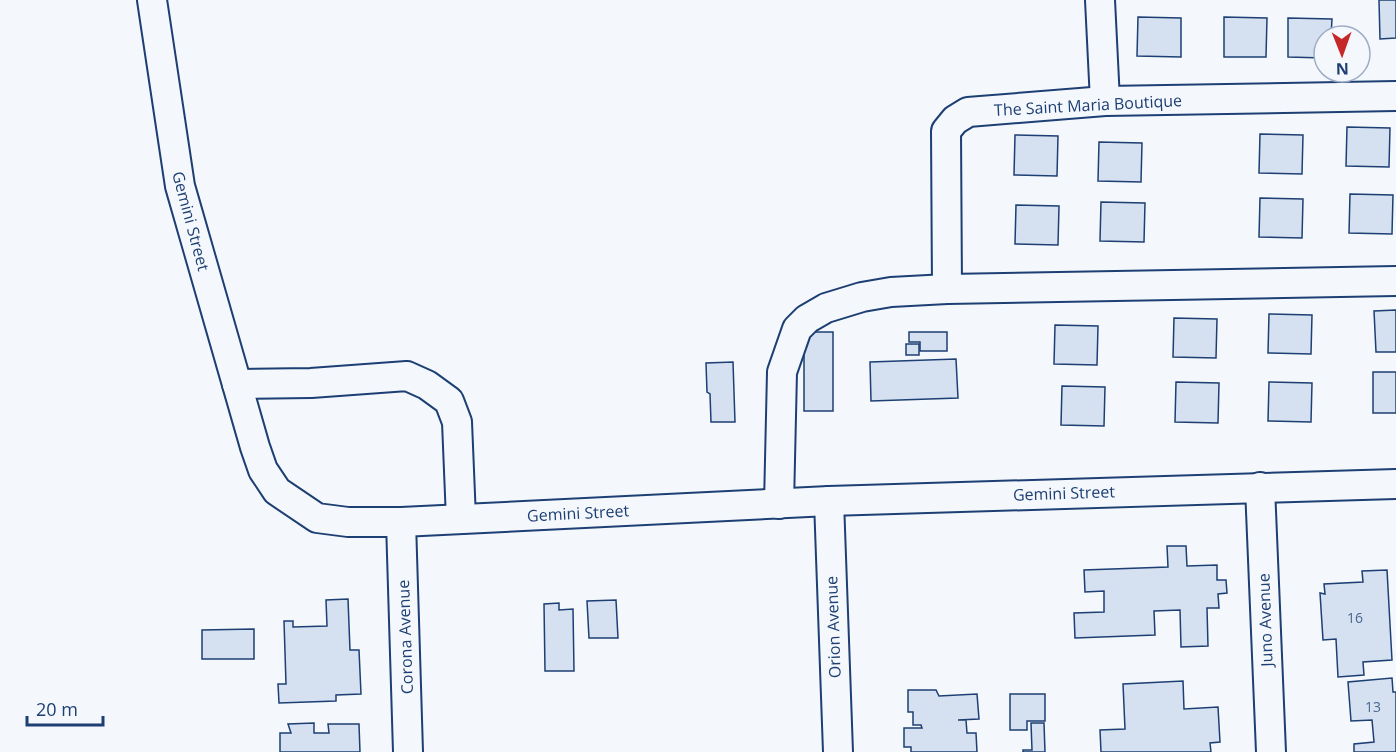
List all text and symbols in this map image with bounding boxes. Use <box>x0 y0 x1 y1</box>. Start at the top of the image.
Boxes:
north arrow <box>1312 24 1372 84</box>
text: N <box>1336 58 1349 80</box>
street label: The Saint Maria Boutique <box>993 89 1183 121</box>
street label: Gemini Street <box>167 169 215 273</box>
street label: Gemini Street <box>1013 480 1116 506</box>
street label: Gemini Street <box>526 499 630 527</box>
street label: Juno Avenue <box>1252 573 1278 669</box>
street label: Orion Avenue <box>820 575 846 679</box>
street label: Corona Avenue <box>392 579 418 695</box>
house number: 16 <box>1347 608 1363 627</box>
scale bar <box>27 689 104 727</box>
text: 20 m <box>36 697 78 721</box>
house number: 13 <box>1365 697 1381 716</box>

